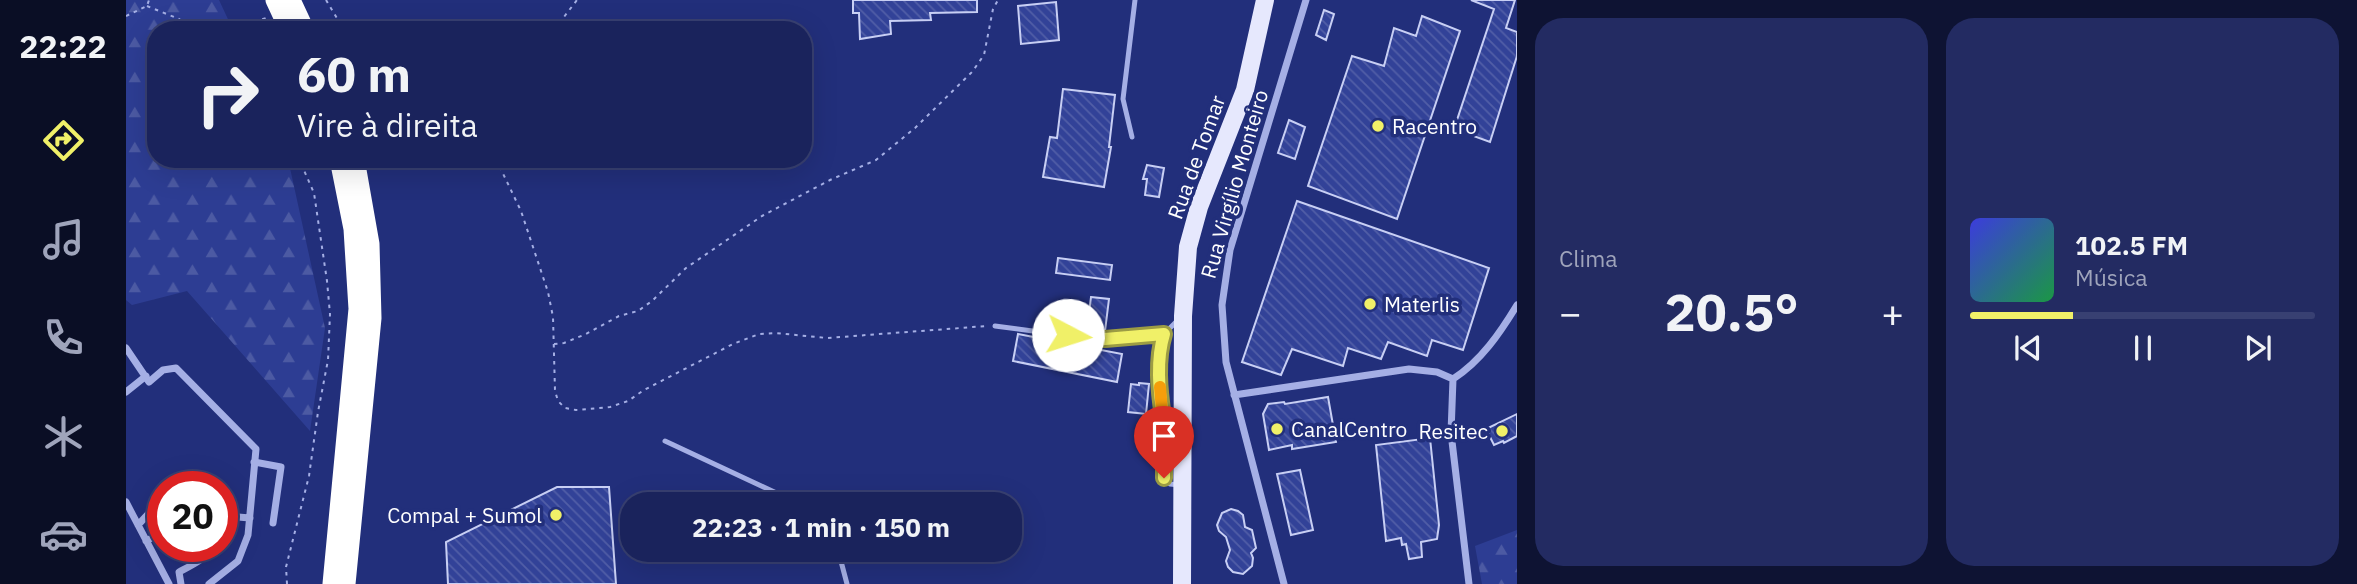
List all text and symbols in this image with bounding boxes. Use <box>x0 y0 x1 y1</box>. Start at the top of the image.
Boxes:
text: 22:22 <box>19 25 107 67</box>
text: 60 m <box>297 42 411 105</box>
icon: right <box>182 49 273 140</box>
street label: Rua Virgílio Monteiro <box>1194 86 1274 282</box>
street label: Rua de Tomar <box>1161 91 1231 223</box>
text: Vire à direita <box>297 104 478 146</box>
place label: Racentro <box>1392 112 1477 140</box>
icon: directions <box>39 116 88 165</box>
marker: Racentro <box>1370 118 1386 134</box>
icon: music <box>39 215 88 264</box>
text: 102.5 FM <box>2075 228 2188 262</box>
text: Clima <box>1559 243 1618 273</box>
text: Música <box>2075 262 2148 292</box>
text: 20.5° <box>1664 278 1799 345</box>
text: − <box>1559 288 1582 337</box>
text: + <box>1881 288 1904 337</box>
place label: Materlis <box>1384 290 1460 318</box>
marker: Materlis <box>1362 296 1378 312</box>
position arrow <box>1031 298 1105 372</box>
icon: phone <box>39 313 88 362</box>
icon: previous <box>2009 329 2047 367</box>
icon: pause <box>2124 329 2162 367</box>
icon: next <box>2239 329 2277 367</box>
pin <box>1134 406 1194 478</box>
icon: climate <box>39 412 88 461</box>
place label: CanalCentro <box>1291 415 1407 443</box>
icon: arrive <box>1145 417 1183 455</box>
place label: Resitec <box>1418 417 1488 445</box>
marker: CanalCentro <box>1269 421 1285 437</box>
marker: Resitec <box>1494 423 1510 439</box>
speed limit sign: 20 <box>147 471 238 562</box>
place label: Compal + Sumol <box>387 501 542 529</box>
marker: Compal + Sumol <box>548 507 564 523</box>
icon: car <box>39 510 88 559</box>
text: 22:23 · 1 min · 150 m <box>692 510 950 544</box>

